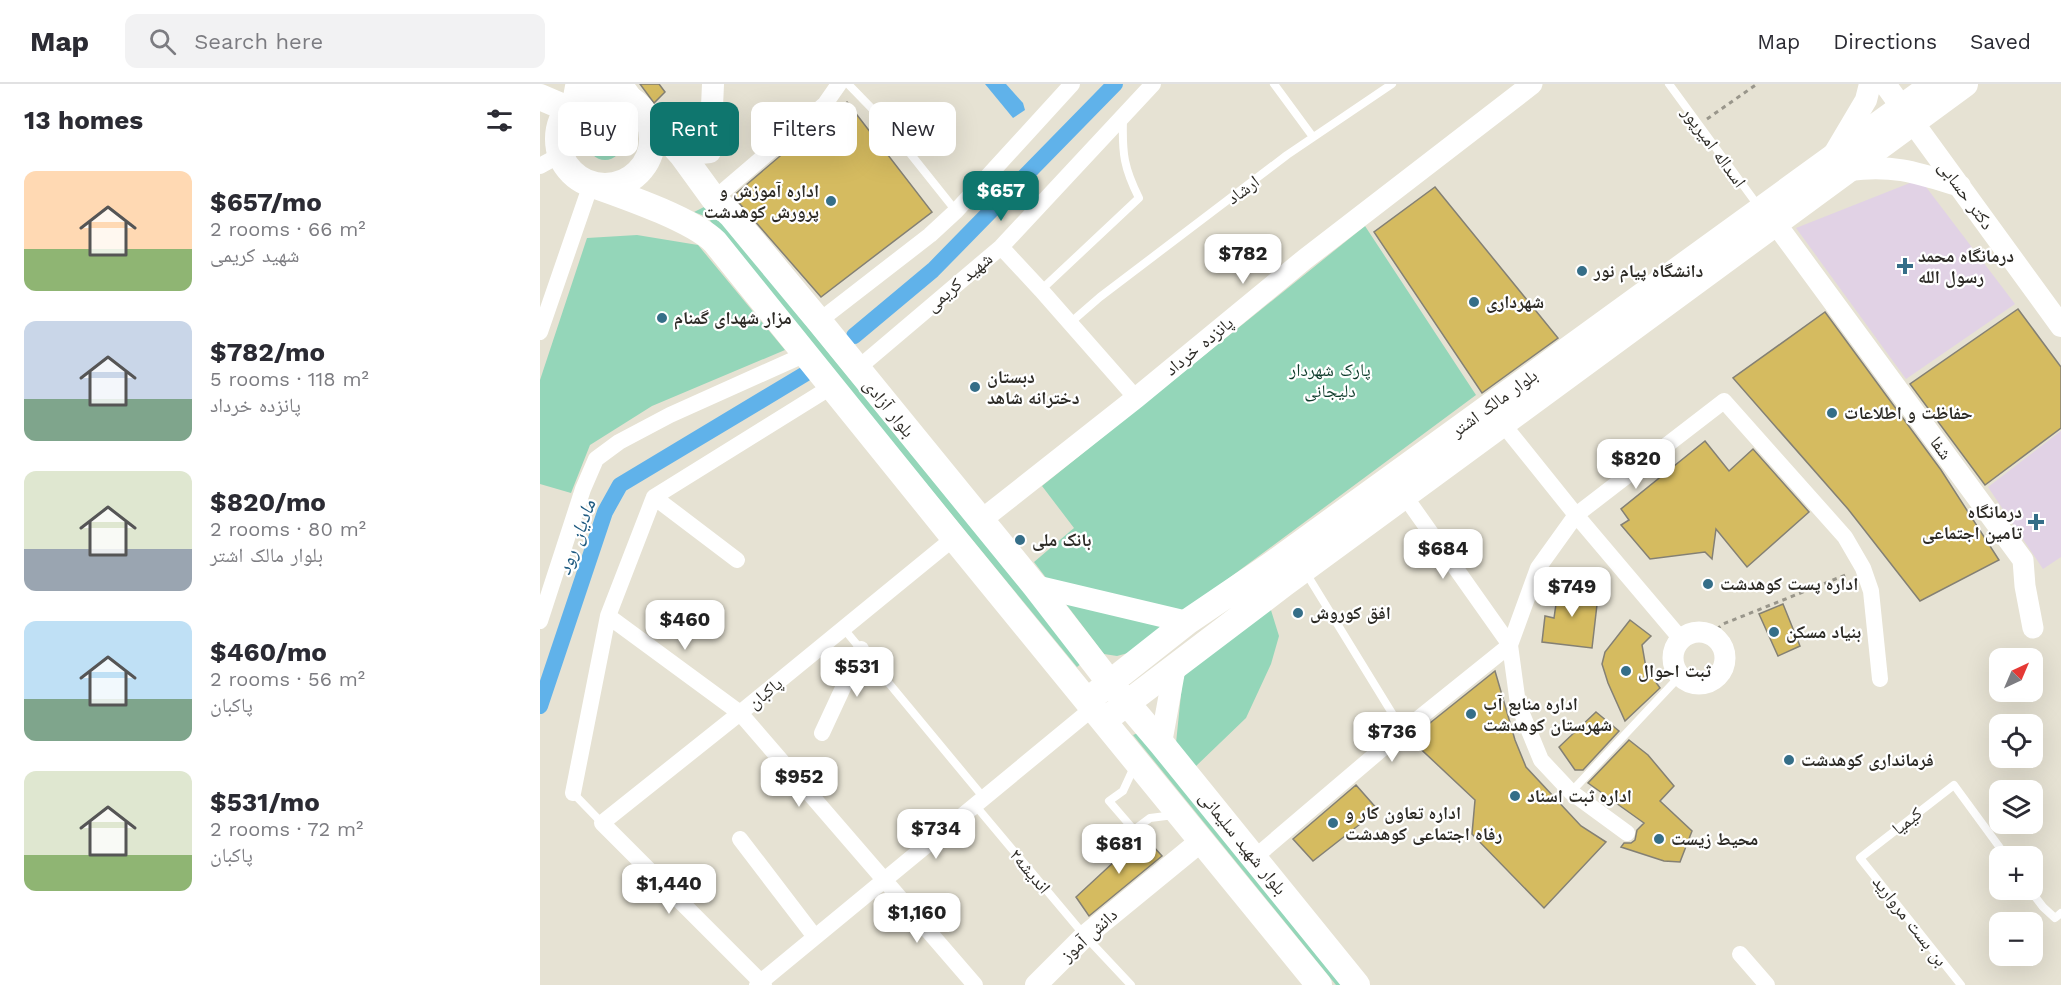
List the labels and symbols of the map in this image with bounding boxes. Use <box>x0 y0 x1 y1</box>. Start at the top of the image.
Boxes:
street label: اسداله امیرپور <box>1677 101 1751 192</box>
street label: دکتر حسابی <box>1934 156 1998 234</box>
pin: $657 <box>965 171 1037 222</box>
street label: ارشاد <box>1222 171 1263 209</box>
place label: اداره آموزش و پرورش کوهدشت <box>704 180 819 223</box>
marker: اداره آموزش و پرورش کوهدشت <box>824 194 838 208</box>
pin: $782 <box>1207 234 1279 285</box>
place label: درمانگاه محمد رسول الله <box>1918 245 2014 288</box>
street label: شهید کریمی <box>921 248 997 316</box>
marker: درمانگاه محمد رسول الله <box>1896 257 1914 275</box>
place label: دانشگاه پیام نور <box>1593 260 1704 283</box>
marker: دانشگاه پیام نور <box>1575 264 1589 278</box>
place label: شهرداری <box>1486 291 1544 313</box>
marker: شهرداری <box>1467 295 1481 309</box>
place label: مزار شهدای گمنام <box>674 307 792 330</box>
marker: مزار شهدای گمنام <box>655 311 669 325</box>
street label: پانزده خرداد <box>1160 312 1238 380</box>
park label: پارک شهردار دلیجانی <box>1288 359 1371 402</box>
street label: بلوار مالک اشتر <box>1446 364 1541 442</box>
place label: دبستان دخترانه شاهد <box>987 366 1080 408</box>
street label: بلوار آزادی <box>859 374 919 442</box>
marker: دبستان دخترانه شاهد <box>968 380 982 394</box>
place label: حفاظت و اطلاعات <box>1844 402 1973 423</box>
marker: حفاظت و اطلاعات <box>1825 406 1839 420</box>
street label: شفا <box>1926 432 1957 463</box>
pin: $820 <box>1600 439 1672 490</box>
water label: مادیان رود <box>551 496 602 578</box>
place label: درمانگاه تامین اجتماعی <box>1922 501 2022 544</box>
marker: درمانگاه تامین اجتماعی <box>2027 513 2045 531</box>
place label: بانک ملی <box>1032 529 1091 551</box>
pin: $684 <box>1407 529 1479 580</box>
marker: بانک ملی <box>1013 533 1027 547</box>
pin: $749 <box>1536 567 1608 618</box>
place label: اداره پست کوهدشت <box>1720 573 1858 595</box>
marker: اداره پست کوهدشت <box>1701 577 1715 591</box>
pin: $460 <box>649 600 721 651</box>
place label: افق کوروش <box>1310 602 1391 624</box>
marker: افق کوروش <box>1291 606 1305 620</box>
place label: بنیاد مسکن <box>1786 621 1861 643</box>
marker: بنیاد مسکن <box>1767 625 1781 639</box>
pin: $531 <box>821 647 893 698</box>
north arrow <box>1989 648 2043 702</box>
place label: ثبت احوال <box>1638 660 1711 682</box>
marker: ثبت احوال <box>1619 664 1633 678</box>
street label: پاکبان <box>743 672 787 714</box>
place label: اداره منابع آب شهرستان کوهدشت <box>1483 693 1612 736</box>
marker: اداره منابع آب شهرستان کوهدشت <box>1464 707 1478 721</box>
pin: $736 <box>1356 712 1428 763</box>
place label: فرمانداری کوهدشت <box>1801 749 1934 771</box>
marker: فرمانداری کوهدشت <box>1782 753 1796 767</box>
pin: $952 <box>763 757 835 808</box>
place label: اداره ثبت اسناد <box>1527 785 1632 807</box>
street label: بلوار شهید سلیمانی <box>1194 787 1292 899</box>
marker: اداره ثبت اسناد <box>1508 789 1522 803</box>
place label: اداره تعاون کار و رفاه اجتماعی کوهدشت <box>1345 802 1503 845</box>
street label: کیمیا <box>1887 802 1927 839</box>
pin: $734 <box>900 809 972 860</box>
marker: اداره تعاون کار و رفاه اجتماعی کوهدشت <box>1326 816 1340 830</box>
pin: $681 <box>1083 824 1155 875</box>
place label: محیط زیست <box>1671 828 1758 849</box>
marker: محیط زیست <box>1652 832 1666 846</box>
street label: اندیشه۲ <box>1005 844 1055 898</box>
pin: $1,440 <box>620 864 718 915</box>
street label: بن بست مروارید <box>1868 871 1952 971</box>
pin: $1,160 <box>868 893 966 944</box>
street label: دانش آموز <box>1055 904 1122 967</box>

